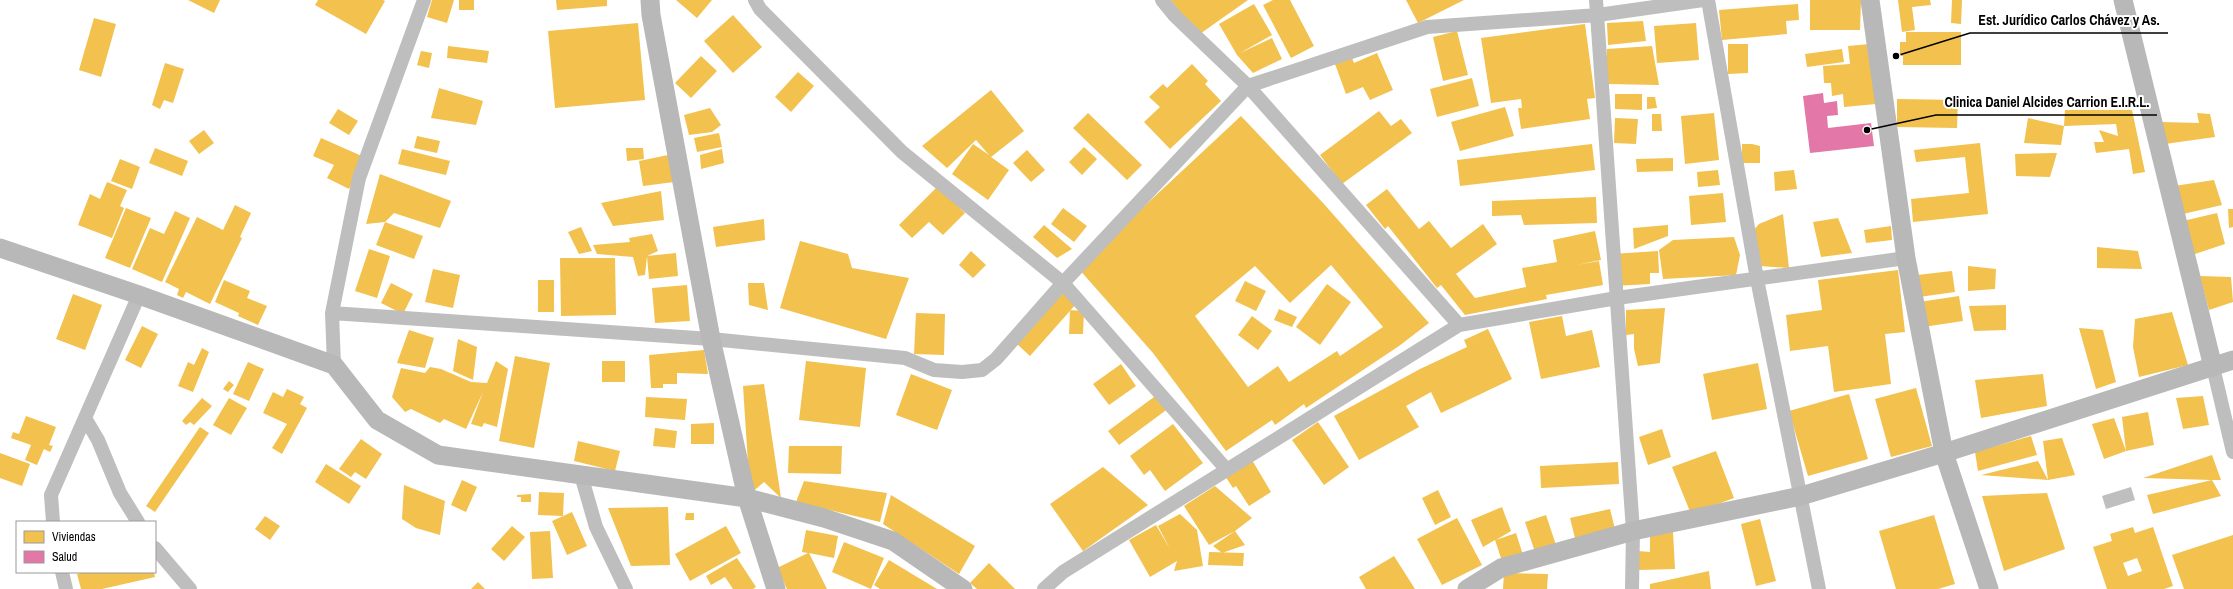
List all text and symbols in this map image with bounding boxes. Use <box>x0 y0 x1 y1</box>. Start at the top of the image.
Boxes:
callout: Est. Jurídico Carlos Chávez y As. <box>1970 7 2168 33</box>
text: Est. Jurídico Carlos Chávez y As. <box>1978 11 2160 29</box>
callout: Clinica Daniel Alcides Carrion E.I.R.L. <box>1936 89 2157 115</box>
text: Clinica Daniel Alcides Carrion E.I.R.L. <box>1944 93 2150 111</box>
legend <box>16 521 156 573</box>
text: Viviendas <box>52 529 96 545</box>
text: Salud <box>52 549 77 565</box>

